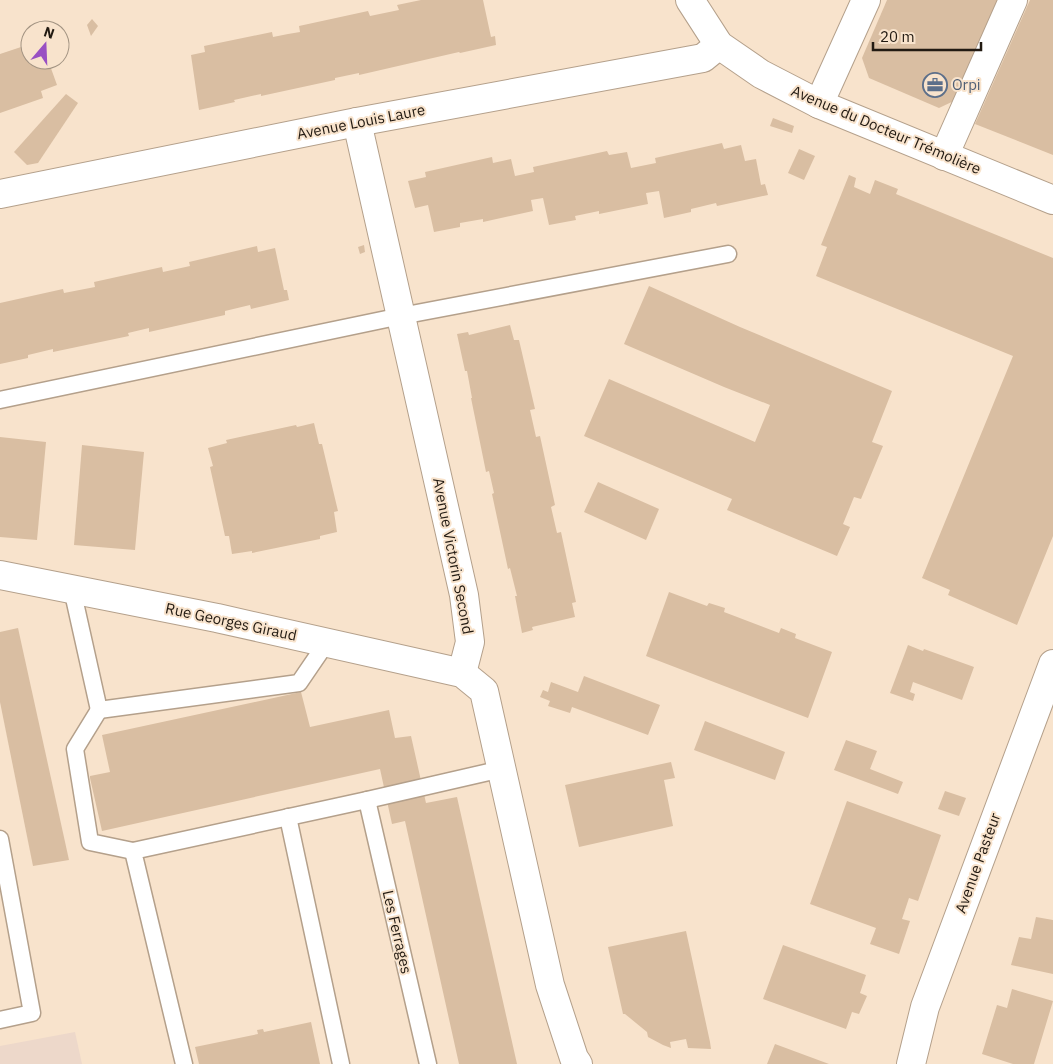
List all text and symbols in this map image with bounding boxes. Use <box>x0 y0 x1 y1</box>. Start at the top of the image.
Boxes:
north arrow <box>20 20 70 70</box>
scale bar <box>873 20 980 52</box>
text: N <box>42 23 57 43</box>
text: 20 m <box>880 27 915 46</box>
office icon: Orpi <box>922 72 948 98</box>
place label: Orpi <box>952 75 981 94</box>
street label: Avenue du Docteur Trémolière <box>788 81 984 178</box>
street label: Avenue Louis Laure <box>295 100 427 143</box>
street label: Avenue Victorin Second <box>429 476 478 636</box>
street label: Rue Georges Giraud <box>164 598 299 645</box>
street label: Avenue Pasteur <box>951 810 1005 916</box>
street label: Les Ferrages <box>379 888 416 975</box>

